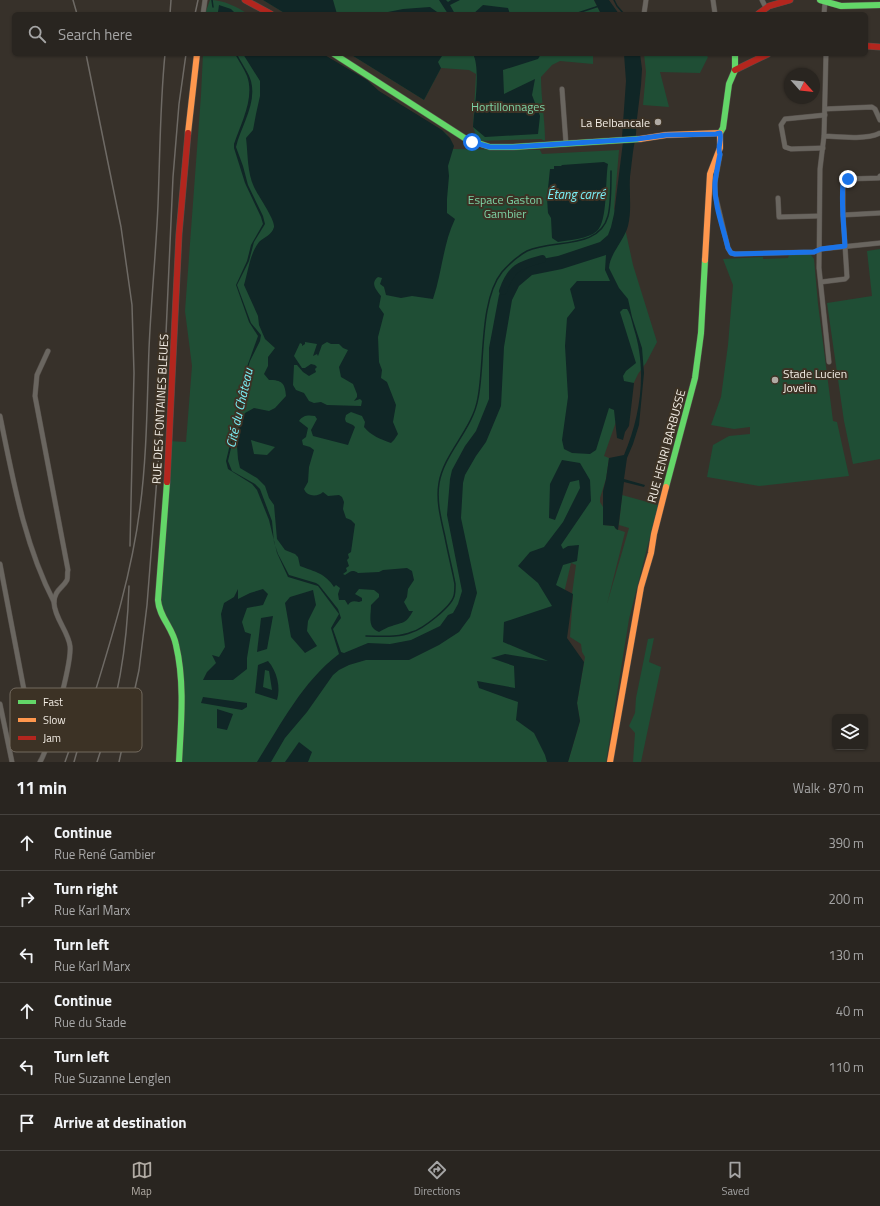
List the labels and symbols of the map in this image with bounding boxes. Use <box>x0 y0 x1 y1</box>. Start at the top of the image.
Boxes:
north arrow <box>784 68 820 104</box>
park label: Hortillonnages <box>471 97 545 116</box>
place label: La Belbancale <box>581 113 650 132</box>
marker: La Belbancale <box>653 117 663 127</box>
route start <box>463 133 481 151</box>
route end <box>839 170 857 188</box>
water label: Étang carré <box>547 184 606 204</box>
park label: Espace Gaston Gambier <box>468 190 542 223</box>
street label: RUE DES FONTAINES BLEUES <box>147 333 173 485</box>
place label: Stade Lucien Jovelin <box>783 364 847 397</box>
water label: Cité du Château <box>220 365 258 450</box>
marker: Stade Lucien Jovelin <box>770 375 780 385</box>
street label: RUE HENRI BARBUSSE <box>642 387 690 505</box>
legend <box>10 688 142 752</box>
text: Fast <box>43 694 63 710</box>
text: Slow <box>43 712 66 728</box>
text: Jam <box>43 730 61 746</box>

